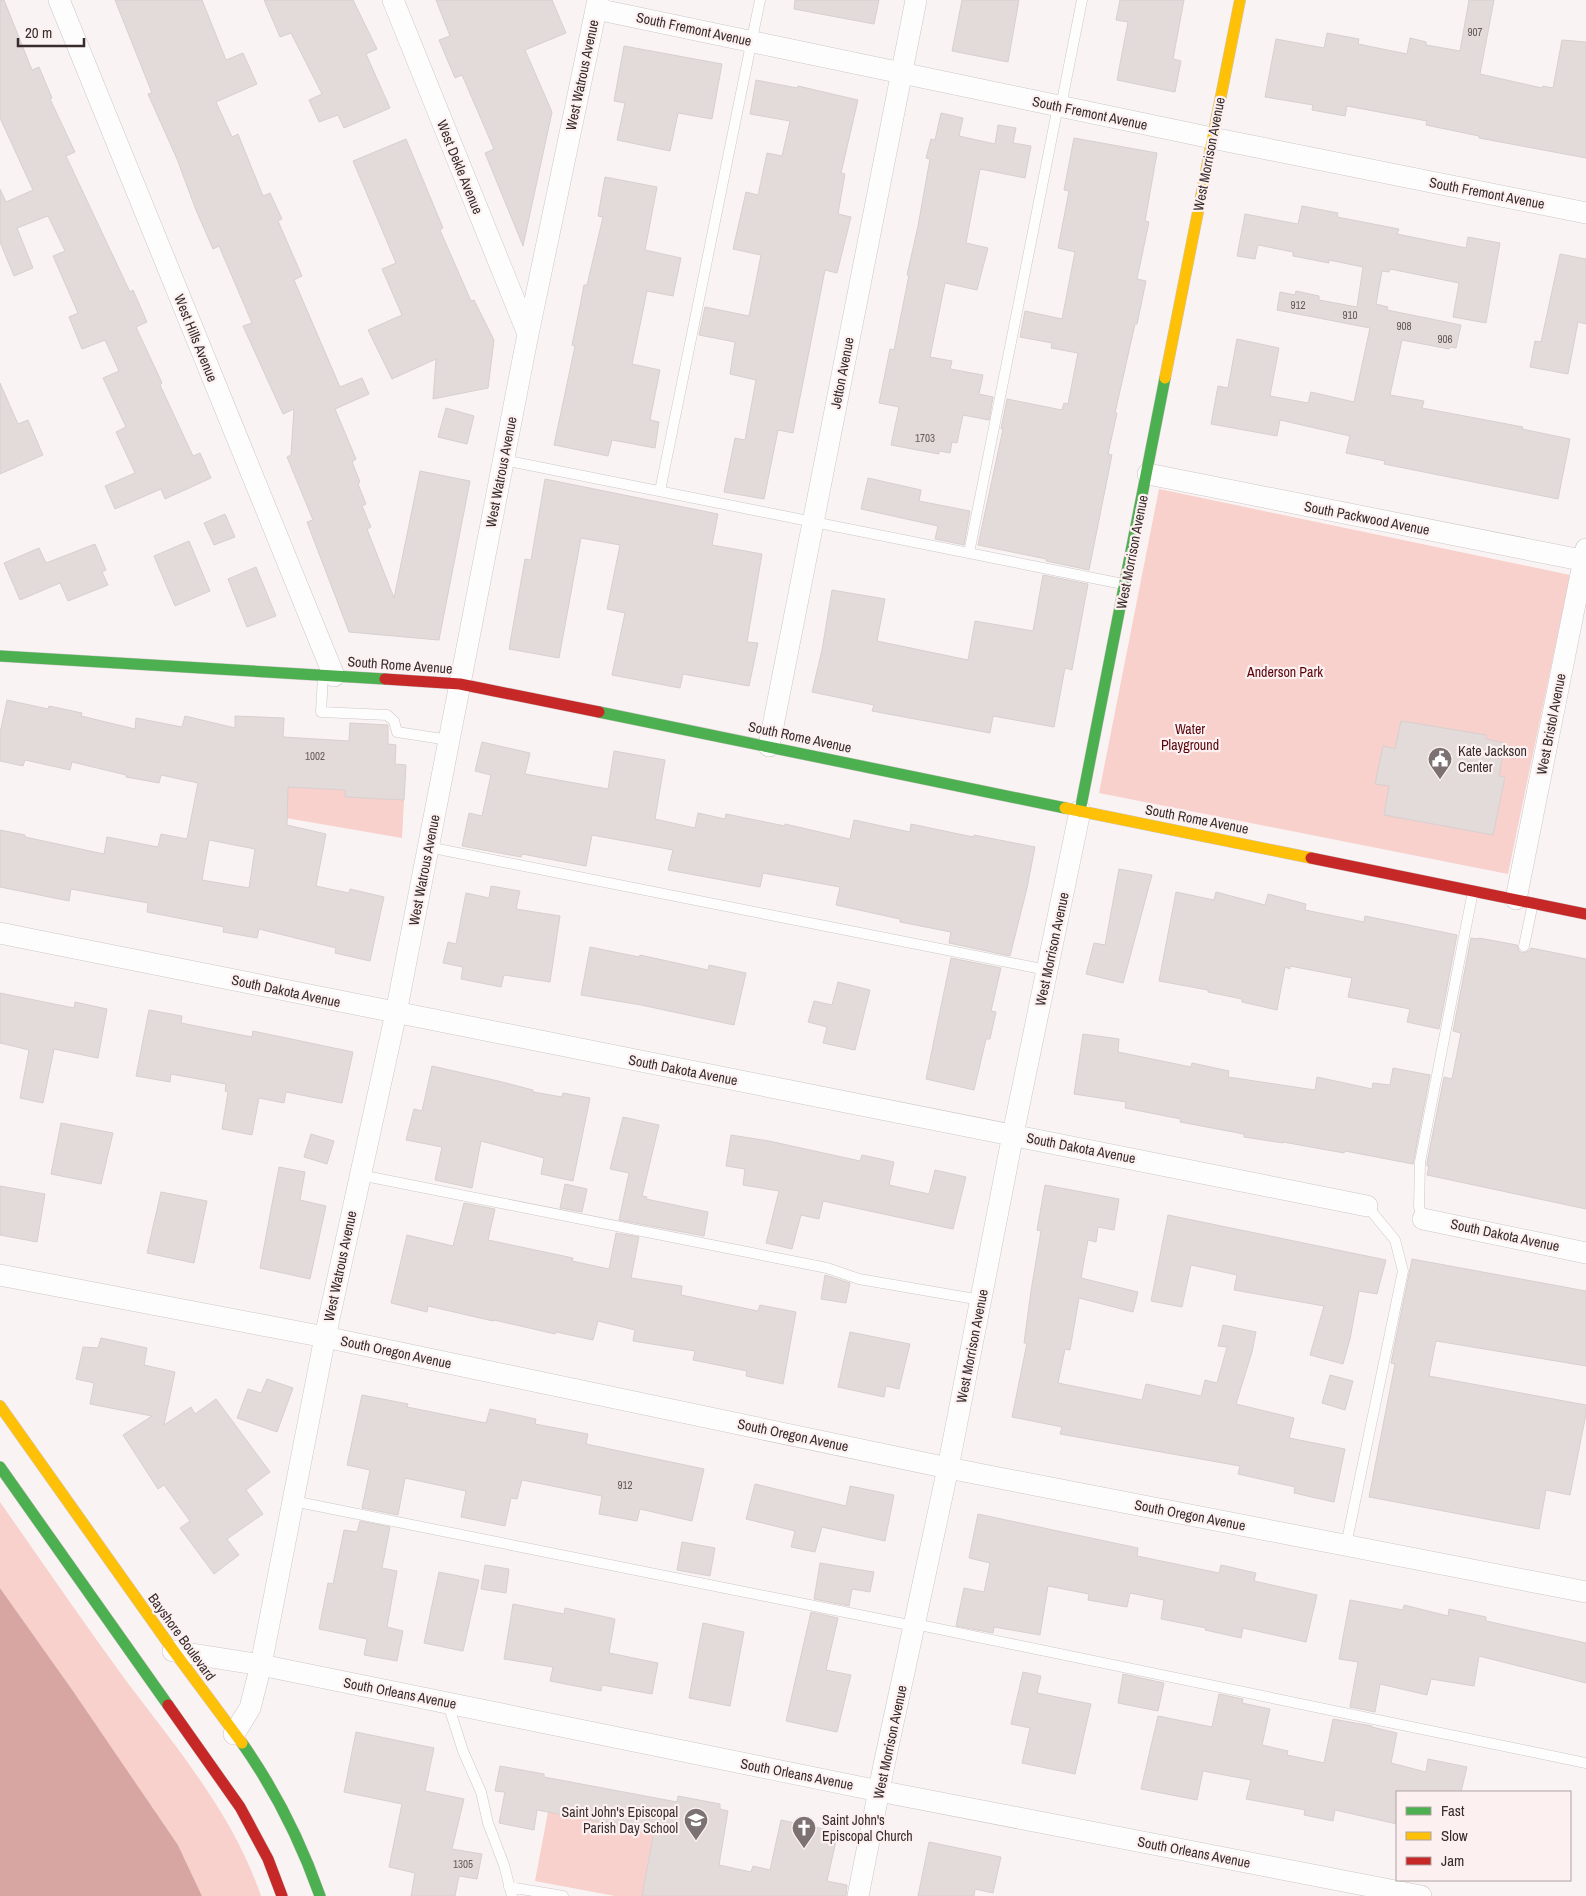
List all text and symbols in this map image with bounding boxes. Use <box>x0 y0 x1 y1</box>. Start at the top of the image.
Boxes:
street label: South Fremont Avenue <box>635 8 753 50</box>
scale bar <box>18 15 84 47</box>
street label: West Watrous Avenue <box>561 18 603 132</box>
text: 20 m <box>25 22 52 43</box>
house number: 907 <box>1467 25 1483 39</box>
street label: South Fremont Avenue <box>1031 92 1149 134</box>
street label: West Morrison Avenue <box>1189 95 1229 213</box>
street label: West Dekle Avenue <box>433 117 487 217</box>
street label: South Fremont Avenue <box>1428 173 1546 213</box>
street label: West Hills Avenue <box>170 292 222 384</box>
house number: 912 <box>1290 298 1306 312</box>
house number: 910 <box>1342 308 1358 322</box>
house number: 908 <box>1396 319 1412 333</box>
house number: 906 <box>1437 332 1453 346</box>
street label: Jetton Avenue <box>826 336 858 410</box>
street label: West Watrous Avenue <box>481 415 521 529</box>
house number: 1703 <box>915 431 935 445</box>
street label: West Morrison Avenue <box>1112 493 1152 611</box>
street label: South Packwood Avenue <box>1303 497 1431 539</box>
street label: South Rome Avenue <box>347 652 453 678</box>
park label: Anderson Park <box>1246 663 1323 681</box>
street label: West Bristol Avenue <box>1532 672 1570 776</box>
street label: South Rome Avenue <box>747 717 853 757</box>
park label: Water Playground <box>1161 720 1219 754</box>
place label: Kate Jackson Center <box>1458 742 1527 776</box>
public building icon: Kate Jackson Center <box>1427 746 1453 780</box>
house number: 1002 <box>305 749 325 763</box>
street label: South Rome Avenue <box>1144 800 1250 838</box>
street label: West Watrous Avenue <box>404 813 444 927</box>
street label: West Morrison Avenue <box>1031 891 1073 1007</box>
street label: South Dakota Avenue <box>230 971 342 1011</box>
street label: South Dakota Avenue <box>627 1051 739 1089</box>
street label: South Dakota Avenue <box>1025 1129 1137 1167</box>
street label: West Watrous Avenue <box>319 1209 361 1323</box>
street label: South Dakota Avenue <box>1449 1215 1561 1255</box>
street label: West Morrison Avenue <box>952 1287 992 1405</box>
street label: South Oregon Avenue <box>339 1331 453 1373</box>
street label: South Oregon Avenue <box>736 1414 850 1456</box>
house number: 912 <box>617 1478 633 1492</box>
street label: South Oregon Avenue <box>1133 1495 1247 1535</box>
street label: Bayshore Boulevard <box>144 1590 220 1684</box>
street label: South Orleans Avenue <box>342 1673 458 1713</box>
street label: West Morrison Avenue <box>869 1684 911 1800</box>
street label: South Orleans Avenue <box>739 1754 855 1794</box>
legend <box>1396 1791 1571 1881</box>
text: Fast <box>1441 1800 1465 1821</box>
place label: Saint John's Episcopal Parish Day School <box>562 1803 678 1837</box>
school or university icon: Saint John's Episcopal Parish Day School <box>683 1807 709 1841</box>
place label: Saint John's Episcopal Church <box>822 1811 913 1845</box>
church icon: Saint John's Episcopal Church <box>791 1815 817 1849</box>
text: Slow <box>1441 1825 1468 1846</box>
street label: South Orleans Avenue <box>1136 1832 1252 1872</box>
text: Jam <box>1441 1850 1464 1871</box>
house number: 1305 <box>453 1857 473 1871</box>

